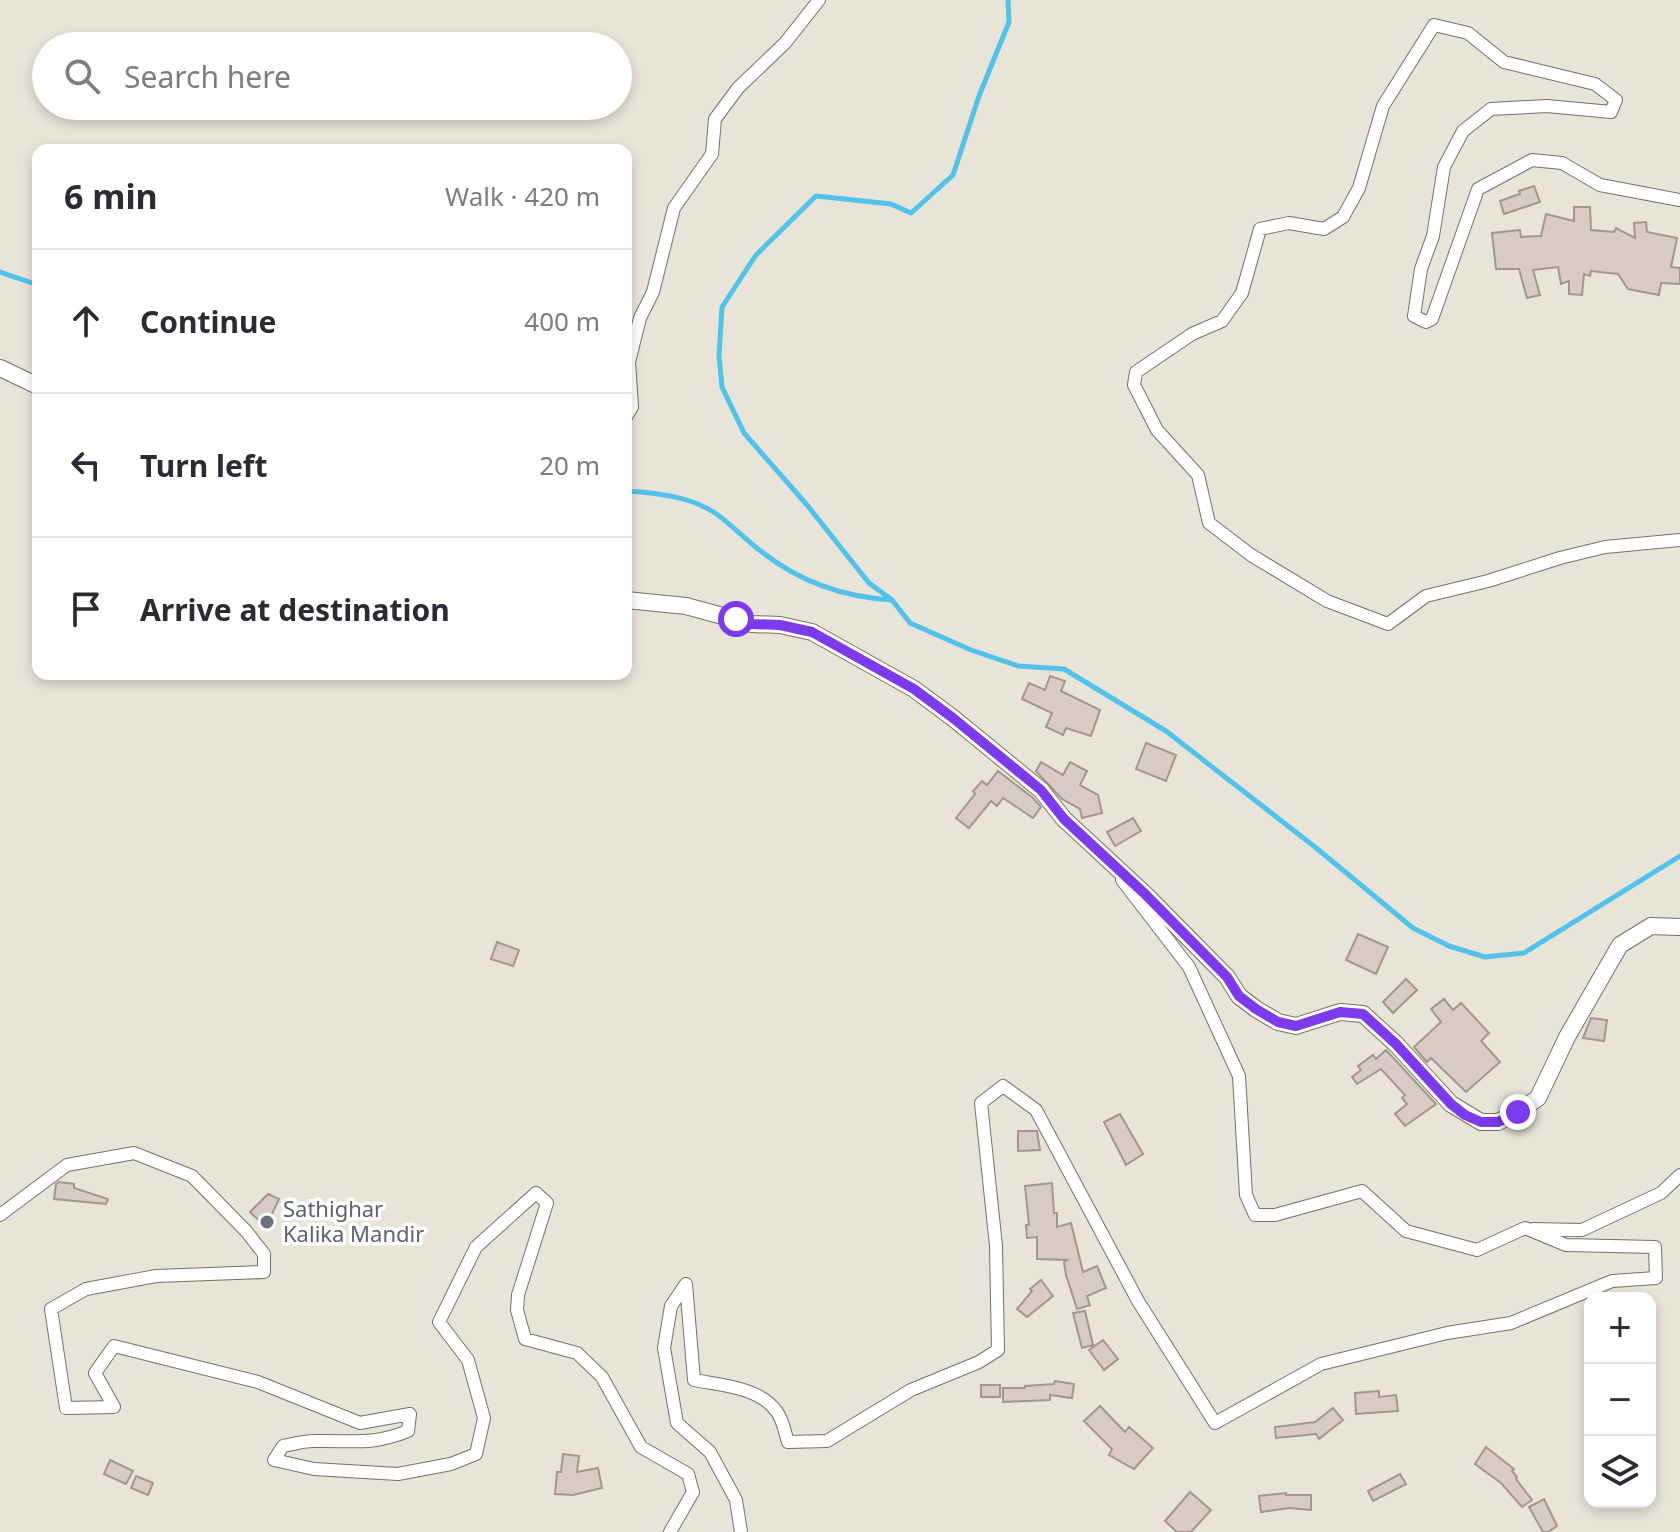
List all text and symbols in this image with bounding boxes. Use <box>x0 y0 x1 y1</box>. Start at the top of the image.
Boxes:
search box <box>32 32 632 120</box>
icon: search <box>60 54 104 98</box>
text: Search here <box>124 56 291 97</box>
text: 6 min <box>64 173 158 219</box>
text: Walk · 420 m <box>445 178 600 214</box>
icon: ahead <box>64 299 108 343</box>
text: Continue <box>140 301 276 342</box>
text: 400 m <box>524 303 600 339</box>
icon: left <box>64 443 108 487</box>
text: Turn left <box>140 445 268 486</box>
text: 20 m <box>539 447 600 483</box>
icon: arrive <box>64 587 108 631</box>
text: Arrive at destination <box>140 589 450 630</box>
route start <box>718 601 754 637</box>
route end <box>1500 1094 1536 1130</box>
place label: Sathighar Kalika Mandir <box>283 1193 424 1248</box>
marker: Sathighar Kalika Mandir <box>258 1213 276 1231</box>
map controls <box>1584 1292 1656 1508</box>
button: + <box>1584 1292 1656 1364</box>
button: − <box>1584 1364 1656 1436</box>
button: layers <box>1584 1436 1656 1508</box>

